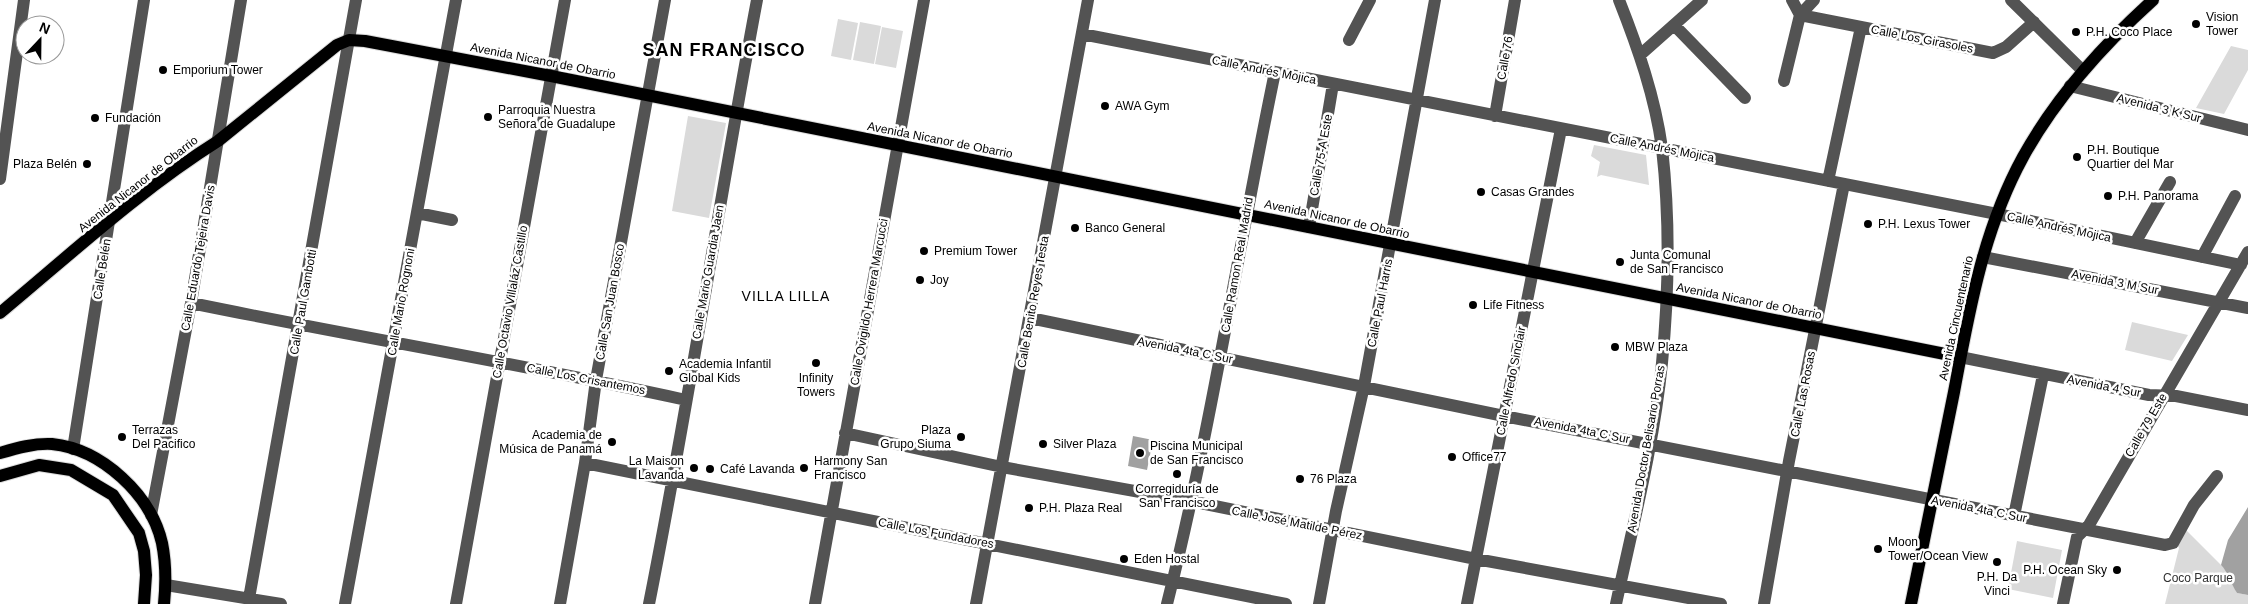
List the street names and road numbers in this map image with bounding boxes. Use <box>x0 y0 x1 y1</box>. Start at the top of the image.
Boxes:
street label: Calle Los Girasoles <box>1870 22 1974 56</box>
street label: Calle 76 <box>1494 35 1516 81</box>
street label: Avenida Nicanor de Obarrio <box>469 40 617 82</box>
street label: Calle Andrés Mojica <box>1211 53 1318 87</box>
street label: Avenida 3 K Sur <box>2115 91 2203 125</box>
street label: Calle 75-A Este <box>1307 113 1335 197</box>
street label: Avenida Nicanor de Obarrio <box>866 119 1014 161</box>
street label: Calle Andrés Mojica <box>1609 131 1716 165</box>
street label: Avenida Nicanor de Obarrio <box>75 133 201 235</box>
street label: Calle Eduardo Tejeira Davis <box>178 184 218 332</box>
street label: Calle Ramon Real Madrid <box>1218 196 1256 334</box>
street label: Avenida Nicanor de Obarrio <box>1263 197 1411 241</box>
street label: Calle Mario Guardia Jaen <box>689 204 727 340</box>
street label: Calle Andrés Mojica <box>2006 209 2113 245</box>
street label: Calle Ovigildo Herrera Marcucci <box>847 217 891 387</box>
street label: Calle Octavio Villaláz Castillo <box>490 224 530 380</box>
street label: Calle Benito Reyes Testa <box>1014 235 1052 369</box>
street label: Calle Belén <box>90 238 114 300</box>
street label: Calle San Juan Bosco <box>593 242 627 361</box>
street label: Calle Mario Rognoni <box>385 247 417 357</box>
street label: Calle Paul Gambotti <box>287 248 319 356</box>
street label: Avenida Cincuentenario <box>1936 254 1976 382</box>
street label: Calle Paul Harris <box>1365 257 1395 349</box>
street label: Avenida 3 M Sur <box>2070 267 2160 297</box>
street label: Avenida Nicanor de Obarrio <box>1675 280 1823 322</box>
street label: Calle Alfredo Sinclair <box>1494 325 1528 437</box>
street label: Avenida 4ta C Sur <box>1136 334 1234 366</box>
street label: Calle Las Rosas <box>1788 350 1818 438</box>
street label: Calle Los Crisantemos <box>525 361 647 397</box>
street label: Avenida Doctor Belisario Porras <box>1624 364 1668 534</box>
street label: Avenida 4 Sur <box>2066 372 2142 400</box>
street label: Calle 79 Este <box>2122 390 2170 459</box>
street label: Avenida 4ta C Sur <box>1533 414 1631 446</box>
street label: Avenida 4ta C Sur <box>1930 493 2028 525</box>
street label: Calle José Matilde Pérez <box>1231 503 1363 543</box>
street label: Calle Los Fundadores <box>877 515 995 551</box>

